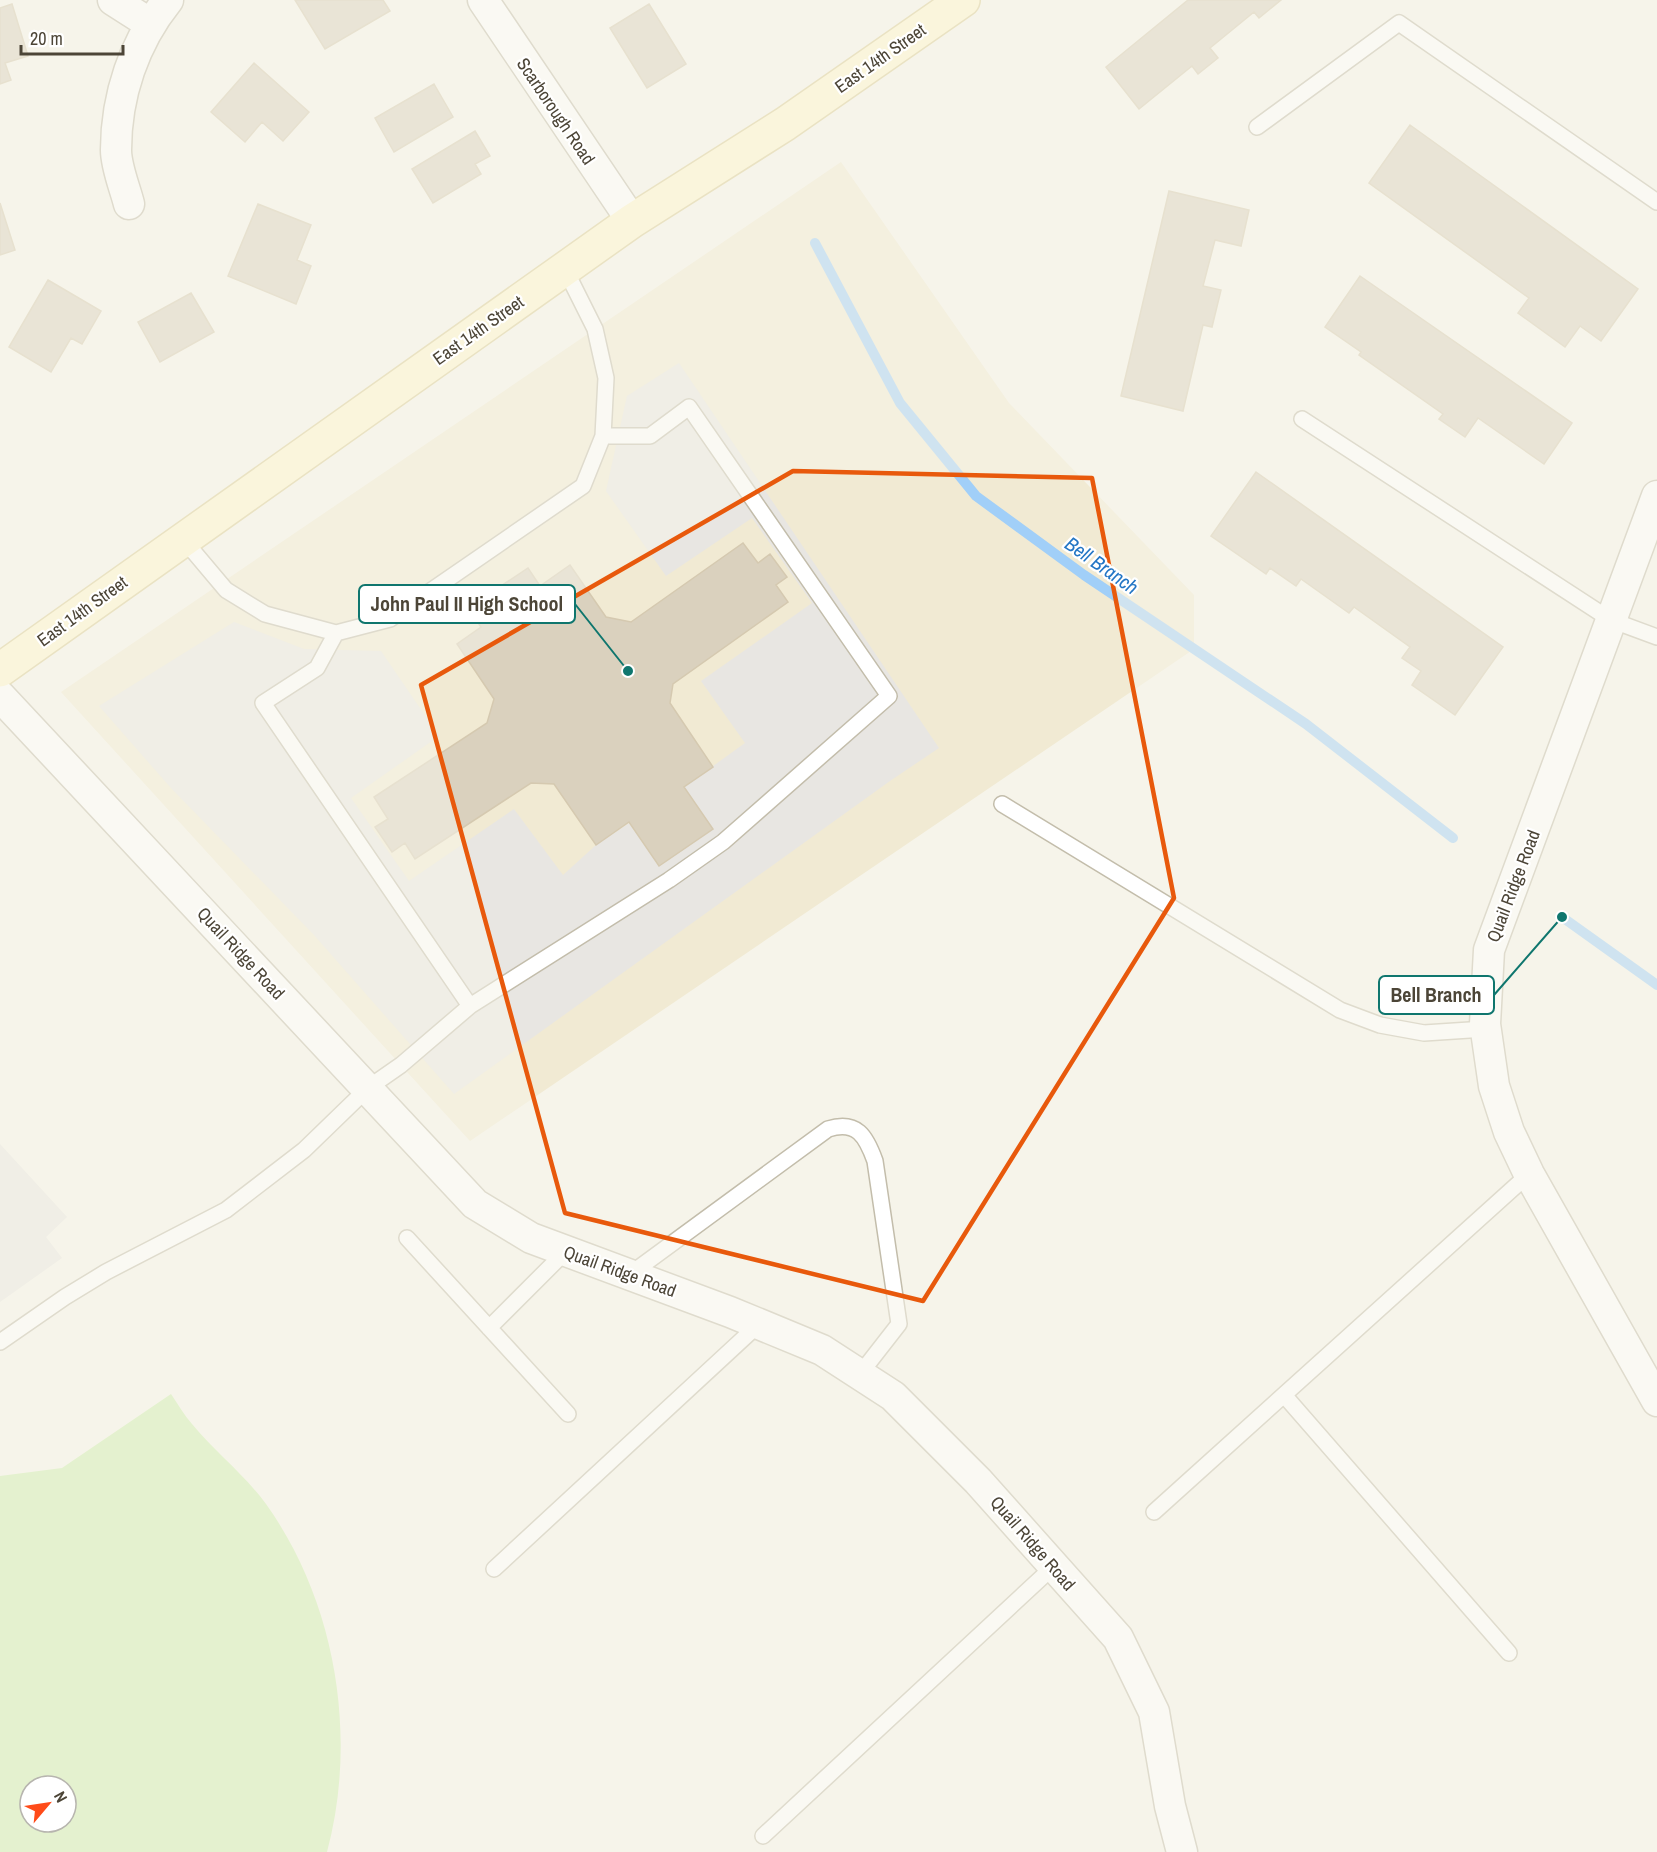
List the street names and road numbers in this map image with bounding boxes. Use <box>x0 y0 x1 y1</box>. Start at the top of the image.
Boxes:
street label: East 14th Street <box>829 17 931 99</box>
street label: Scarborough Road <box>511 53 601 169</box>
street label: East 14th Street <box>427 289 529 371</box>
street label: East 14th Street <box>32 570 132 652</box>
street label: Quail Ridge Road <box>1480 826 1546 946</box>
street label: Quail Ridge Road <box>192 901 290 1005</box>
street label: Quail Ridge Road <box>560 1239 680 1303</box>
street label: Quail Ridge Road <box>985 1490 1081 1596</box>

